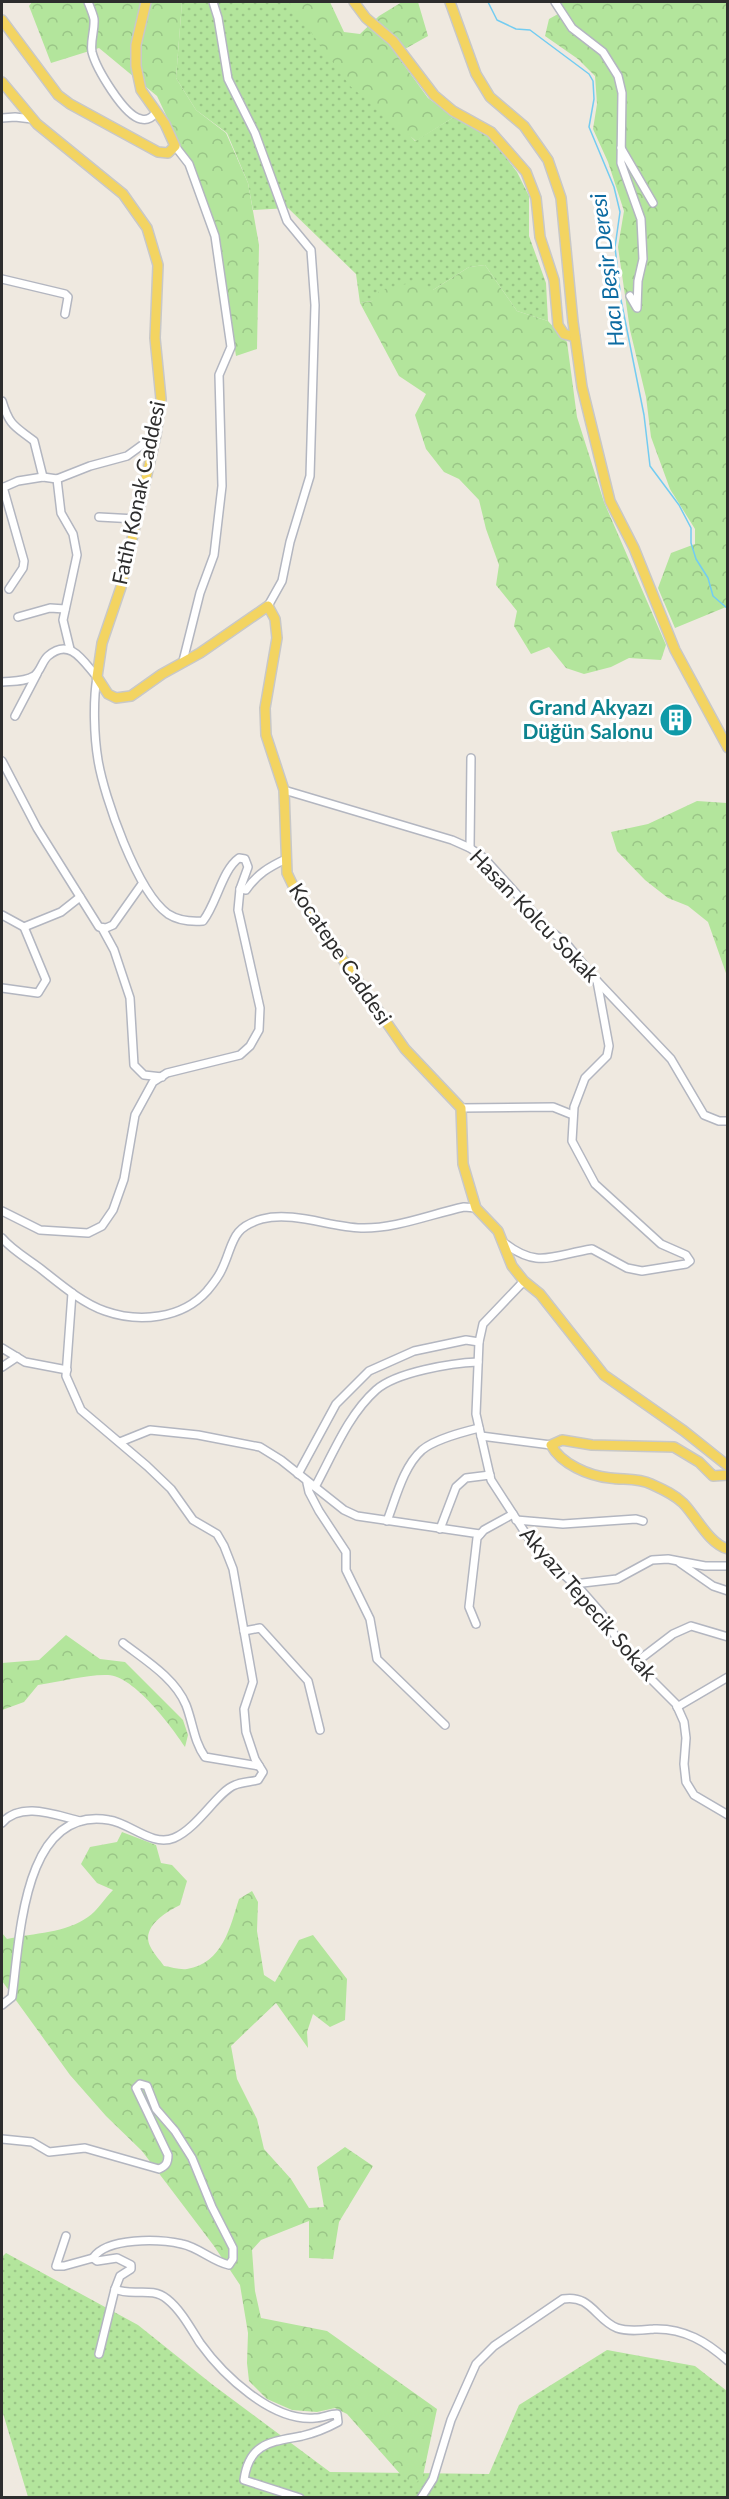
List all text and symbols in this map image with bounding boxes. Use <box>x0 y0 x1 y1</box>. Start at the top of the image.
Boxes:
water label: Hacı Beşir Deresi <box>584 192 629 348</box>
street label: Fatih Konak Caddesi <box>106 399 169 587</box>
place label: Grand Akyazı Düğün Salonu <box>522 694 653 743</box>
building icon: Grand Akyazı Düğün Salonu <box>658 702 694 738</box>
street label: Hasan Kolcu Sokak <box>465 843 605 987</box>
street label: Kocatepe Caddesi <box>285 878 398 1029</box>
street label: Akyazı Tepecik Sokak <box>516 1521 663 1685</box>

